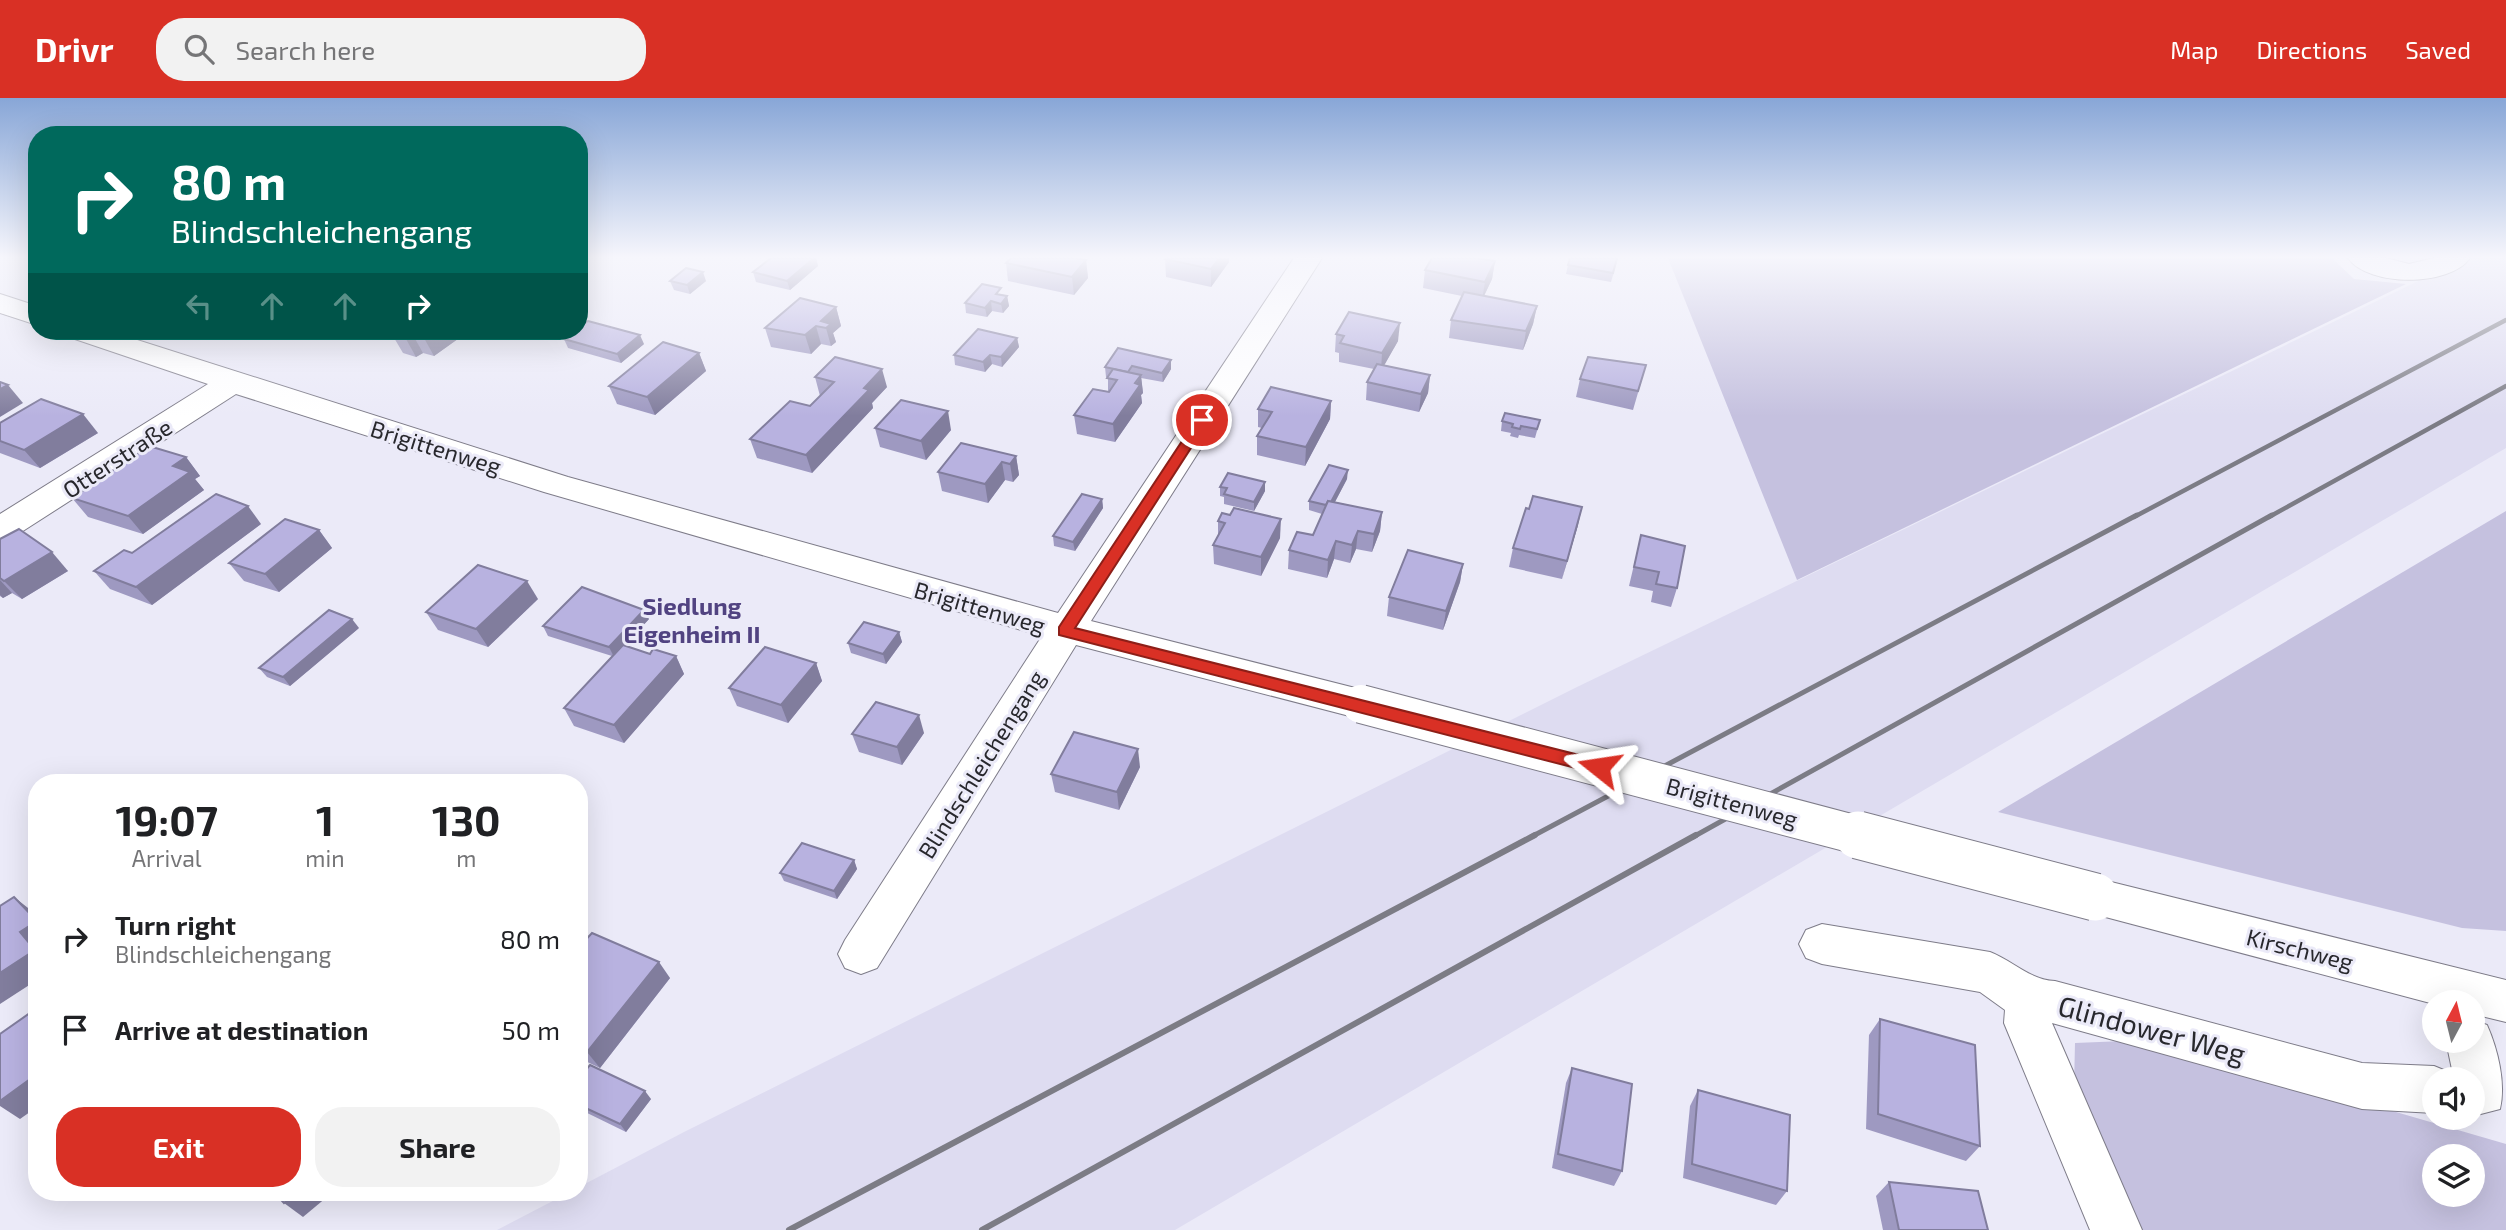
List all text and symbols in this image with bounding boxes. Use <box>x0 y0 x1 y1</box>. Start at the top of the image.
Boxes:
search box <box>156 18 646 81</box>
text: Drivr <box>35 29 114 69</box>
icon: search <box>180 30 218 68</box>
text: Search here <box>236 34 375 65</box>
text: Map <box>2170 35 2218 64</box>
text: Directions <box>2256 35 2367 64</box>
text: Saved <box>2405 35 2471 64</box>
text: 80 m <box>171 151 286 210</box>
icon: right <box>56 154 147 245</box>
text: Blindschleichengang <box>171 211 472 249</box>
icon: left <box>180 287 218 325</box>
icon: ahead <box>253 287 291 325</box>
icon: ahead <box>326 287 364 325</box>
icon: right <box>399 287 437 325</box>
pin <box>1172 390 1232 450</box>
icon: arrive <box>1183 401 1221 439</box>
street label: Otterstraße <box>57 412 177 504</box>
street label: Brigittenweg <box>367 414 505 480</box>
street label: Brigittenweg <box>911 575 1049 639</box>
district label: Siedlung Eigenheim II <box>623 591 761 648</box>
street label: Blindschleichengang <box>912 665 1050 863</box>
position arrow <box>1562 730 1636 804</box>
street label: Brigittenweg <box>1663 771 1801 833</box>
text: 19:07 <box>115 794 218 844</box>
text: 1 <box>316 794 334 844</box>
text: 130 <box>432 794 501 844</box>
text: Arrival <box>132 844 202 872</box>
text: min <box>305 844 345 872</box>
text: m <box>456 844 476 872</box>
text: Turn right <box>115 909 236 940</box>
icon: right <box>56 920 94 958</box>
street label: Kirschweg <box>2244 922 2356 976</box>
text: 80 m <box>500 923 560 954</box>
text: Blindschleichengang <box>115 940 331 968</box>
street label: Glindower Weg <box>2055 988 2250 1070</box>
north arrow <box>2422 990 2485 1054</box>
map controls <box>2422 990 2485 1207</box>
icon: arrive <box>56 1011 94 1049</box>
text: Arrive at destination <box>115 1014 368 1045</box>
text: 50 m <box>502 1014 560 1045</box>
button: sound <box>2422 1067 2485 1130</box>
button: Exit <box>56 1107 301 1187</box>
button: Share <box>315 1107 560 1187</box>
button: layers <box>2422 1144 2485 1207</box>

